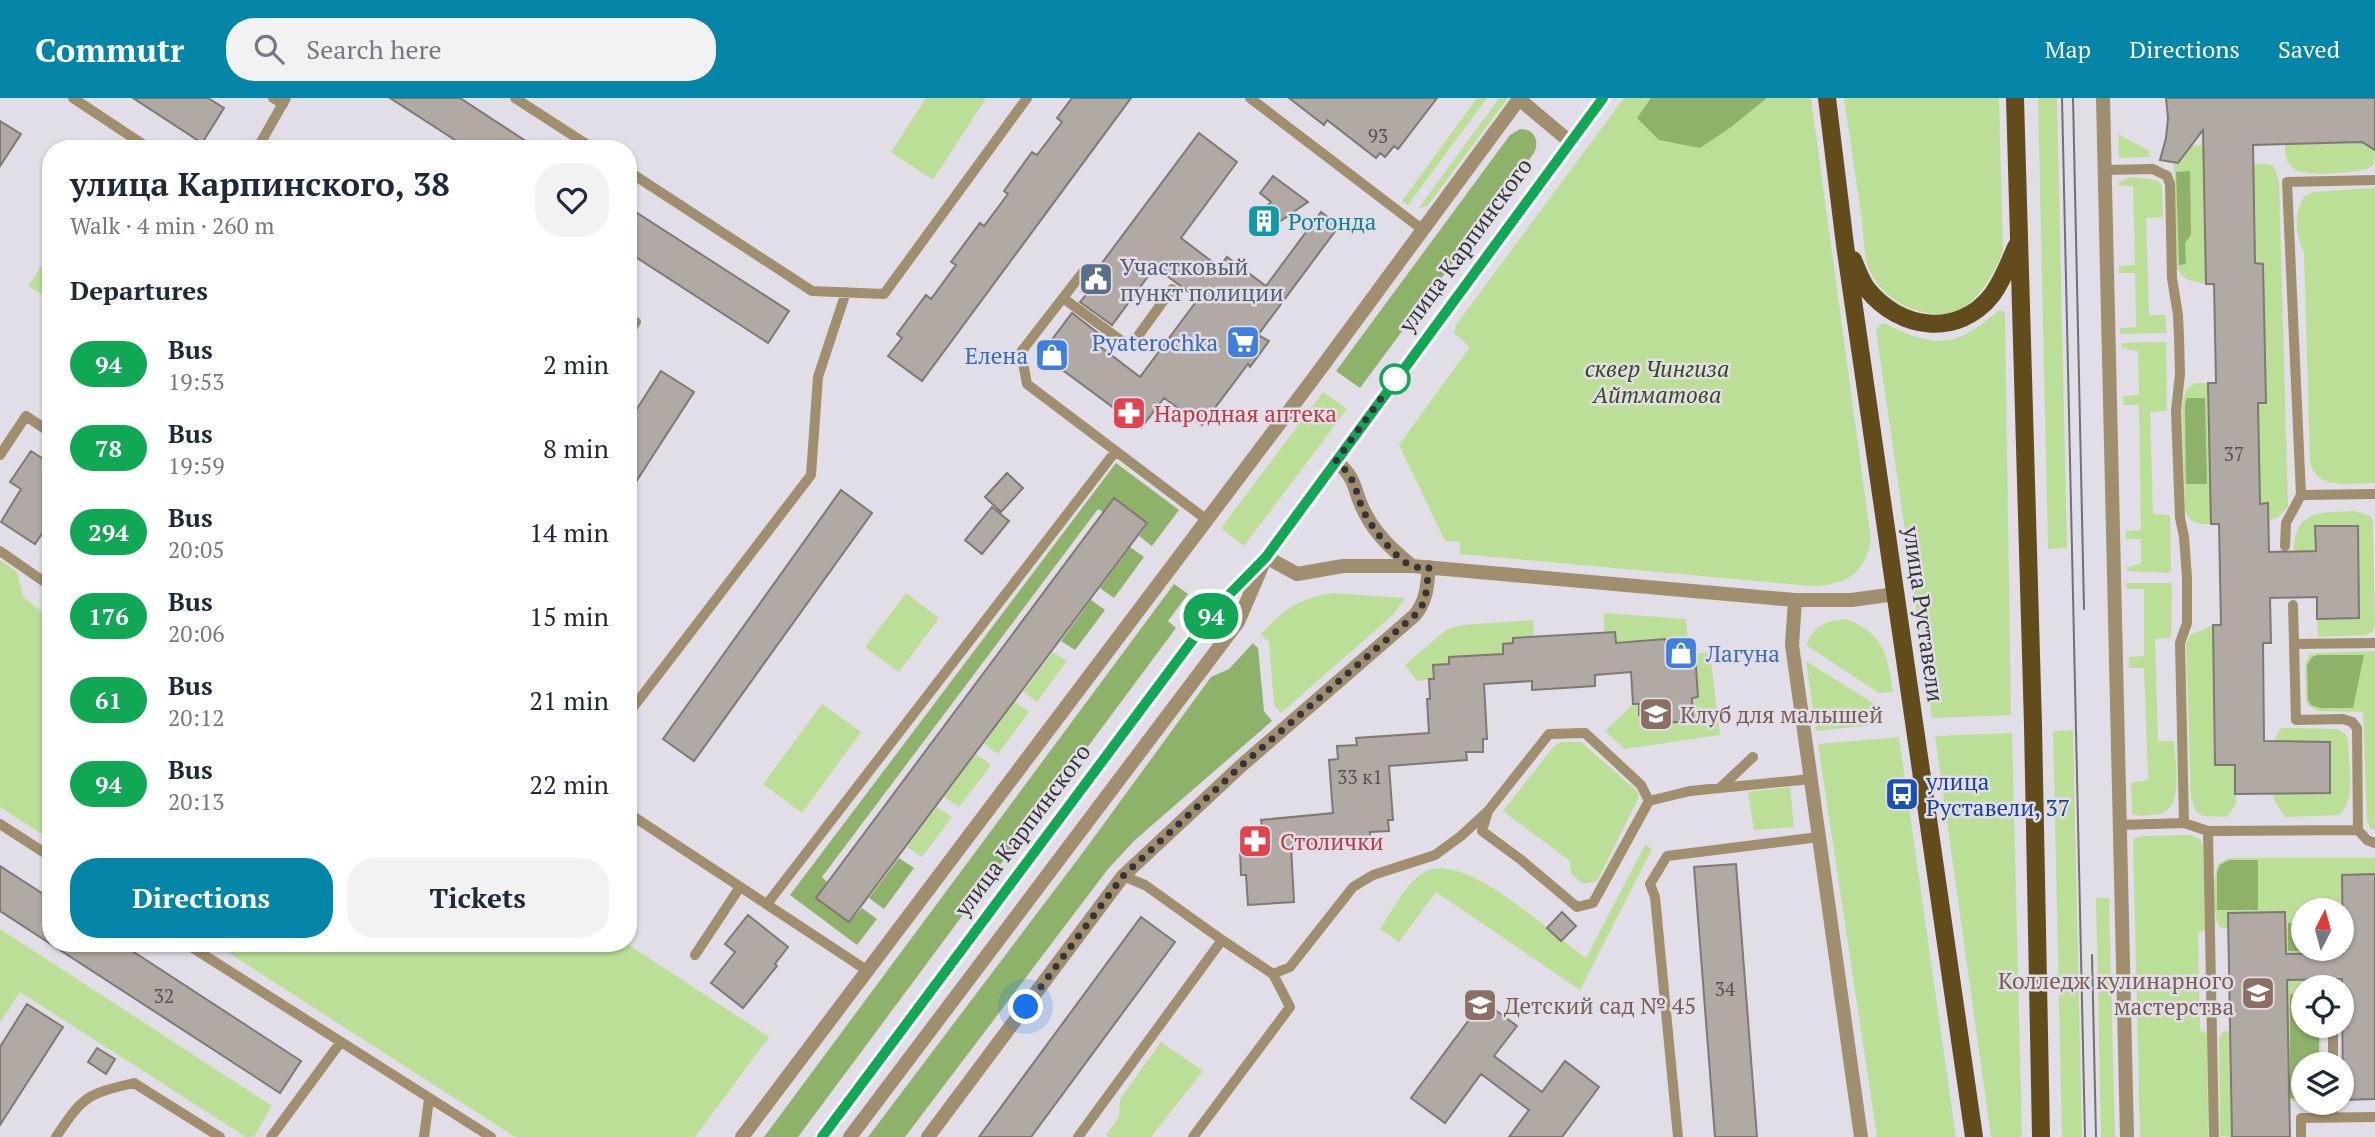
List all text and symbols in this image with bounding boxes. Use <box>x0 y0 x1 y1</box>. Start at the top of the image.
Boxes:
search box <box>226 18 716 81</box>
text: Commutr <box>35 28 184 71</box>
icon: search <box>250 30 288 68</box>
text: Search here <box>306 32 442 66</box>
text: Map <box>2045 33 2091 65</box>
text: Directions <box>2129 33 2240 65</box>
text: Saved <box>2278 33 2340 65</box>
house number: 93 <box>1368 123 1388 148</box>
street label: улица Карпинского <box>1390 151 1539 339</box>
text: улица Карпинского, 38 <box>70 162 450 205</box>
button: heart <box>535 163 609 237</box>
building icon: Ротонда <box>1245 202 1283 240</box>
place label: Ротонда <box>1288 206 1377 237</box>
text: Walk · 4 min · 260 m <box>70 210 274 241</box>
place label: Участковый пункт полиции <box>1120 251 1283 308</box>
public building icon: Участковый пункт полиции <box>1077 260 1115 298</box>
text: Departures <box>70 273 208 307</box>
supermarket icon: Pyaterochka <box>1224 323 1262 361</box>
place label: Pyaterochka <box>1092 327 1218 358</box>
text: Bus <box>168 332 213 366</box>
shop icon: Елена <box>1033 336 1071 374</box>
place label: Елена <box>965 340 1028 371</box>
text: 2 min <box>543 347 609 381</box>
text: 94 <box>95 348 122 380</box>
park label: сквер Чингиза Айтматова <box>1585 353 1729 410</box>
unlabelled marker <box>1380 364 1410 394</box>
text: 19:53 <box>168 366 225 397</box>
pharmacy icon: Народная аптека <box>1110 394 1148 432</box>
place label: Народная аптека <box>1154 398 1337 429</box>
text: Bus <box>168 416 213 450</box>
text: 8 min <box>543 431 609 465</box>
text: 78 <box>95 432 122 464</box>
house number: 37 <box>2224 441 2244 466</box>
text: 19:59 <box>168 450 225 481</box>
text: Bus <box>168 500 213 534</box>
text: 14 min <box>529 515 609 549</box>
text: 294 <box>88 516 129 548</box>
street label: улица Руставели <box>1896 523 1952 704</box>
text: 20:05 <box>168 534 225 565</box>
text: Bus <box>168 584 213 618</box>
line badge: 94 <box>1180 593 1242 639</box>
text: 15 min <box>529 599 609 633</box>
text: 176 <box>88 600 129 632</box>
text: 94 <box>1197 600 1225 632</box>
text: 20:06 <box>168 618 225 649</box>
shop icon: Лагуна <box>1662 634 1700 672</box>
place label: Лагуна <box>1705 638 1780 669</box>
text: Bus <box>168 668 213 702</box>
text: 21 min <box>529 683 609 717</box>
text: 61 <box>95 684 122 716</box>
school or university icon: Клуб для малышей <box>1637 695 1675 733</box>
place label: Клуб для малышей <box>1680 699 1883 730</box>
text: 20:12 <box>168 702 225 733</box>
street label: улица Карпинского <box>946 737 1097 924</box>
text: Bus <box>168 752 213 786</box>
house number: 33 к1 <box>1337 764 1383 789</box>
place label: улица Руставели, 37 <box>1925 766 2070 823</box>
text: 22 min <box>529 767 609 801</box>
text: 94 <box>95 768 122 800</box>
bus stop icon: улица Руставели, 37 <box>1883 775 1921 813</box>
text: 20:13 <box>168 786 225 817</box>
pharmacy icon: Столички <box>1236 822 1274 860</box>
place label: Столички <box>1280 826 1384 857</box>
button: Directions <box>70 858 333 938</box>
button: Tickets <box>347 858 609 938</box>
north arrow <box>2291 898 2354 961</box>
map controls <box>2291 898 2354 1115</box>
place label: Колледж кулинарного мастерства <box>1998 965 2234 1022</box>
school or university icon: Колледж кулинарного мастерства <box>2239 974 2277 1012</box>
button: locate <box>2291 975 2354 1038</box>
house number: 34 <box>1715 976 1736 1001</box>
house number: 32 <box>154 983 174 1008</box>
school or university icon: Детский сад № 45 <box>1461 986 1499 1024</box>
your location <box>1008 989 1043 1024</box>
place label: Детский сад № 45 <box>1504 990 1696 1021</box>
button: layers <box>2291 1052 2354 1115</box>

